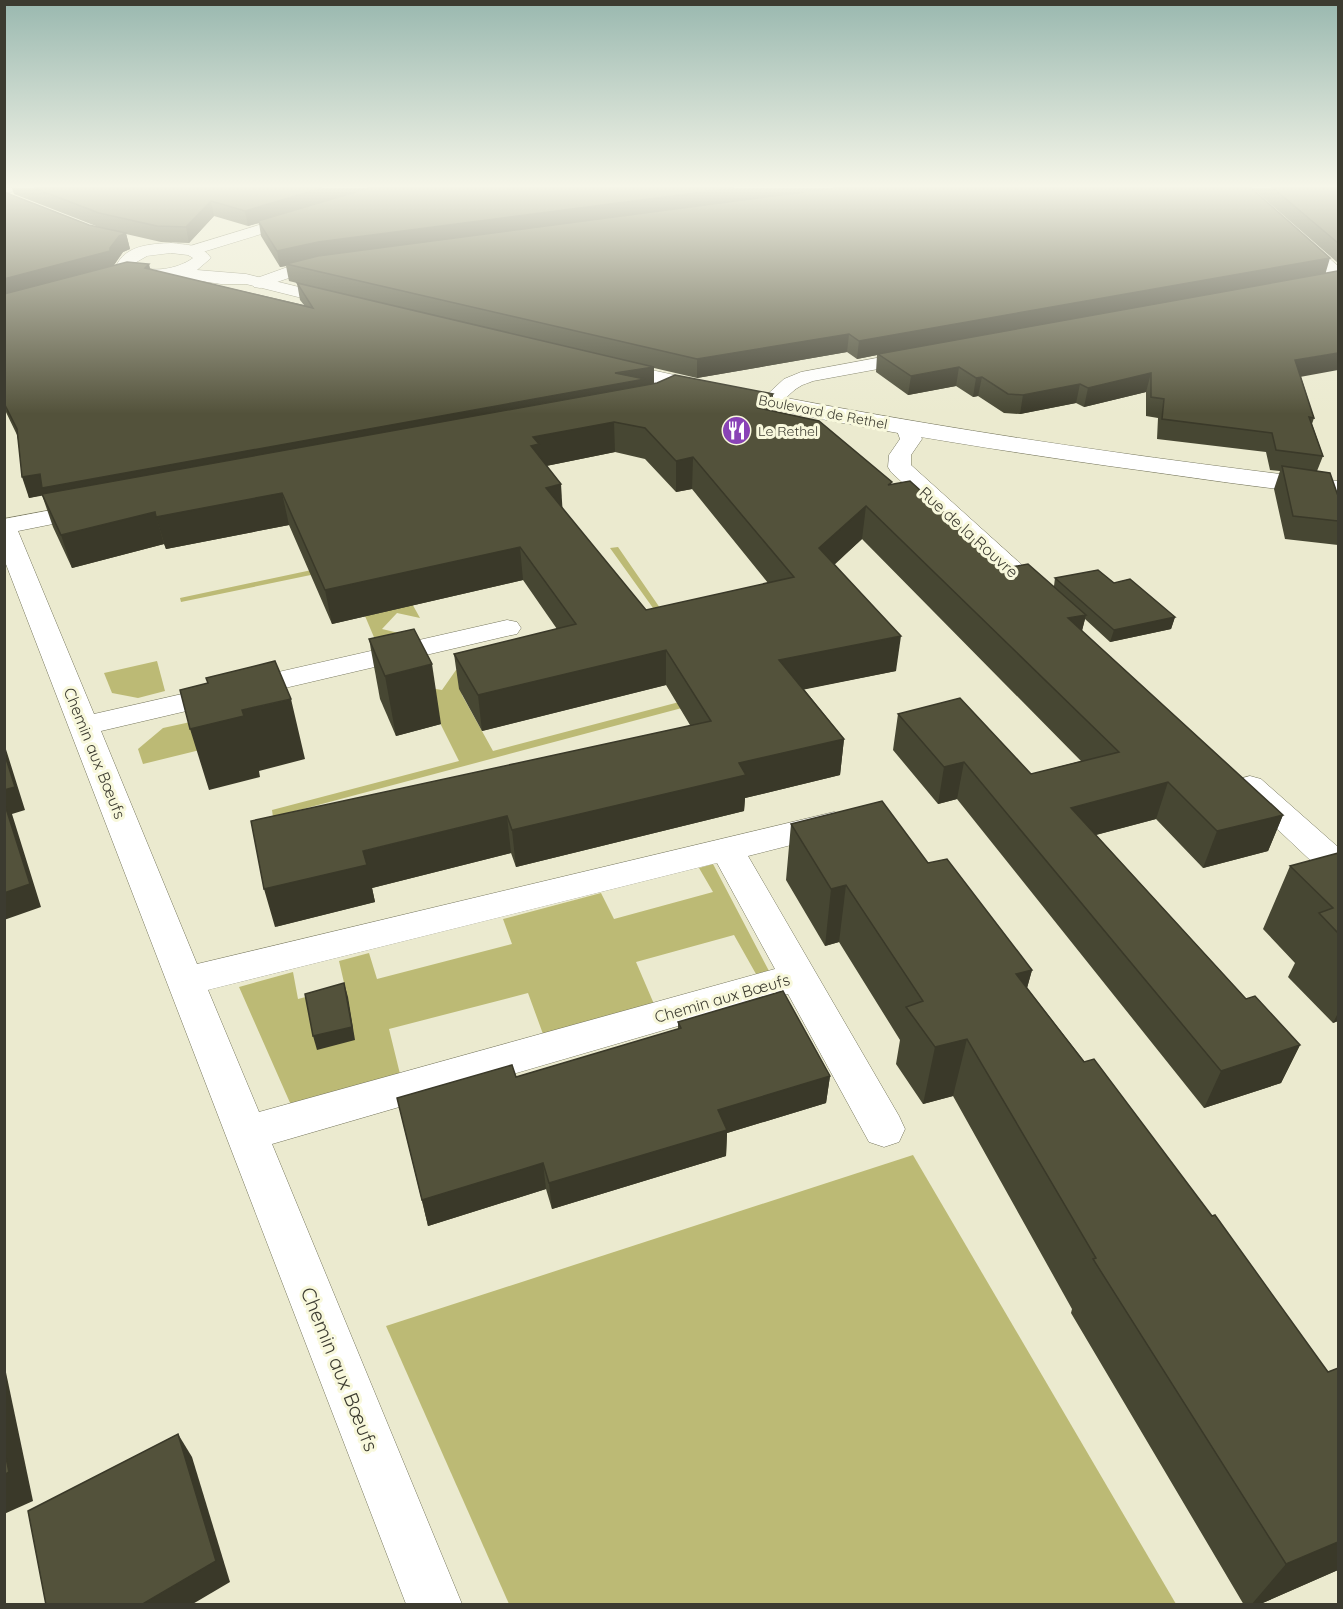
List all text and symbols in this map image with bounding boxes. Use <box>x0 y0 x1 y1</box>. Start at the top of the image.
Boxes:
street label: Boulevard de Rethel <box>757 391 889 433</box>
restaurant icon: Le Rethel <box>721 415 753 447</box>
place label: Le Rethel <box>758 422 818 440</box>
street label: Rue de la Rouvre <box>915 482 1023 582</box>
street label: Chemin aux Bœufs <box>60 684 130 822</box>
street label: Chemin aux Bœufs <box>652 969 792 1027</box>
street label: Chemin aux Bœufs <box>296 1283 384 1455</box>

